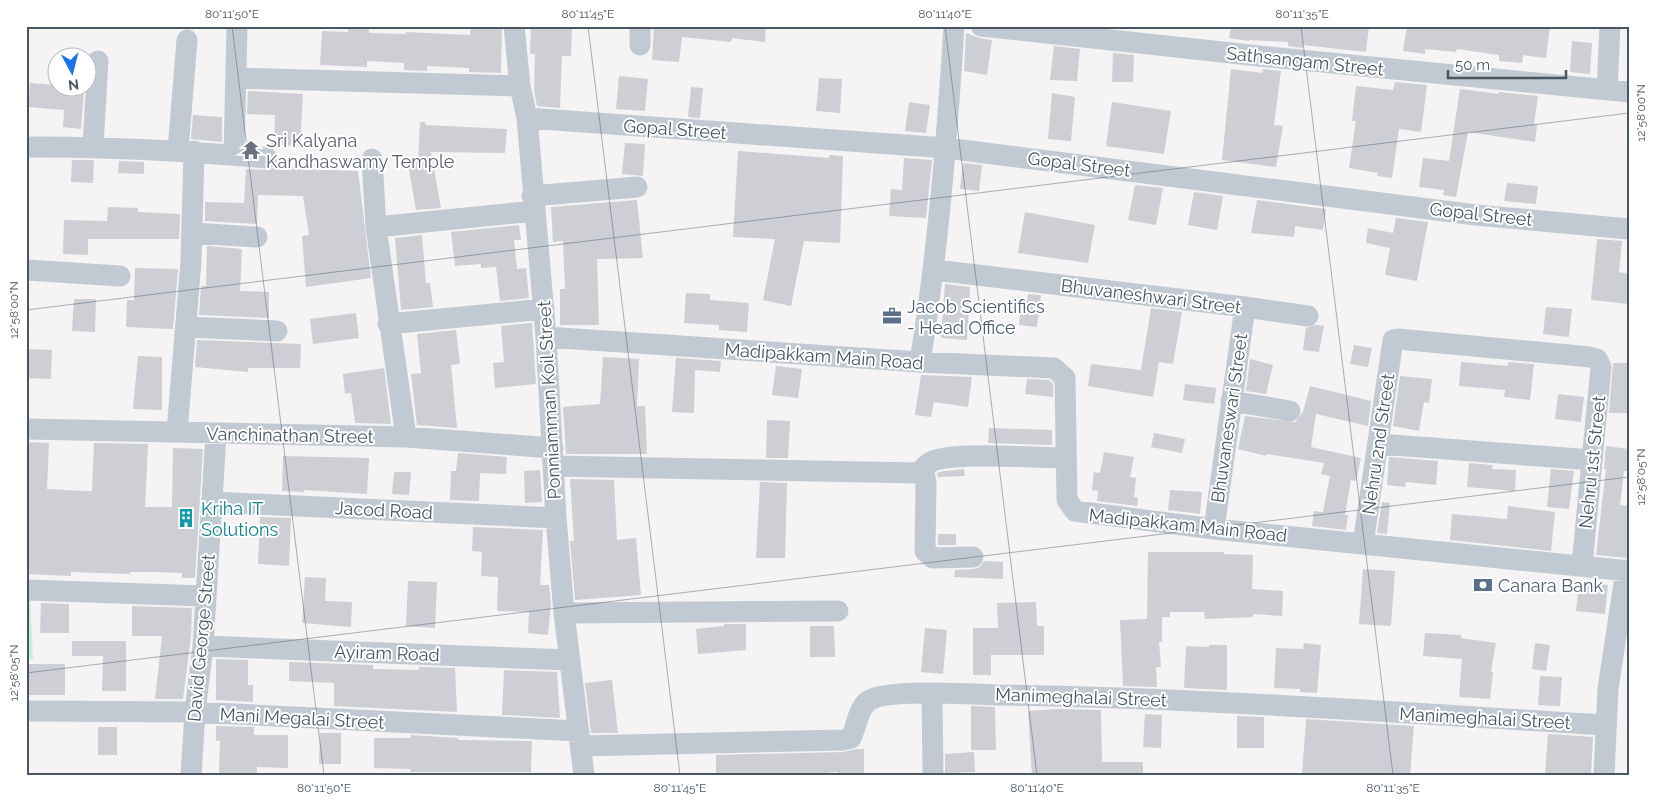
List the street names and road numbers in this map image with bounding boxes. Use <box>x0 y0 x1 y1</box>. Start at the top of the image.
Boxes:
street label: Sathsangam Street <box>1225 42 1385 80</box>
street label: Gopal Street <box>623 115 727 143</box>
street label: Gopal Street <box>1026 147 1132 181</box>
street label: Gopal Street <box>1429 198 1533 230</box>
street label: Bhuvaneshwari Street <box>1060 275 1242 317</box>
street label: Ponniamman Koil Street <box>533 300 565 500</box>
street label: Bhuvaneswari Street <box>1207 332 1251 504</box>
street label: Madipakkam Main Road <box>724 339 924 373</box>
street label: Nehru 2nd Street <box>1358 372 1398 516</box>
street label: Nehru 1st Street <box>1575 395 1609 529</box>
street label: Vanchinathan Street <box>206 423 374 447</box>
street label: Jacod Road <box>335 497 433 523</box>
street label: Madipakkam Main Road <box>1088 504 1288 546</box>
street label: David George Street <box>183 553 219 723</box>
street label: Ayiram Road <box>334 641 440 665</box>
street label: Manimeghalai Street <box>995 684 1167 710</box>
street label: Mani Megalai Street <box>219 703 385 733</box>
street label: Manimeghalai Street <box>1399 703 1571 733</box>

